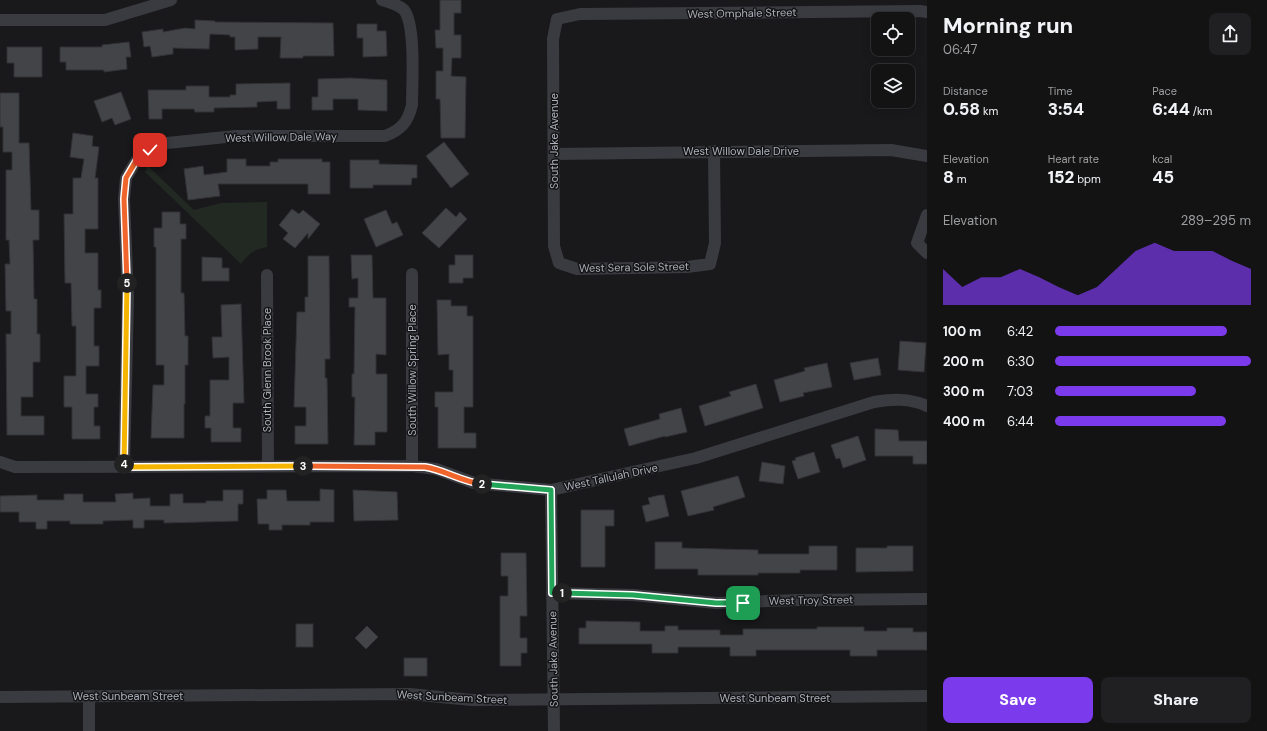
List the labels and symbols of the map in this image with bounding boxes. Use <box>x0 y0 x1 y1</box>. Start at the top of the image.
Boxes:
street label: West Omphale Street <box>687 5 797 21</box>
street label: South Jake Avenue <box>547 93 561 189</box>
street label: West Willow Dale Way <box>225 129 337 145</box>
pin <box>133 133 167 167</box>
street label: West Willow Dale Drive <box>683 144 799 158</box>
street label: West Sera Sole Street <box>579 259 689 275</box>
pin: 5 <box>117 273 137 293</box>
street label: South Willow Spring Place <box>405 304 419 436</box>
street label: South Glenn Brook Place <box>260 308 274 432</box>
pin: 4 <box>114 454 134 474</box>
pin: 3 <box>293 456 313 476</box>
street label: West Tallulah Drive <box>563 460 659 494</box>
pin: 2 <box>472 474 492 494</box>
pin: 1 <box>552 583 572 603</box>
pin <box>726 586 760 620</box>
street label: West Troy Street <box>769 592 853 608</box>
street label: South Jake Avenue <box>545 611 561 707</box>
street label: West Sunbeam Street <box>396 687 508 707</box>
street label: West Sunbeam Street <box>73 689 183 703</box>
street label: West Sunbeam Street <box>720 691 830 705</box>

